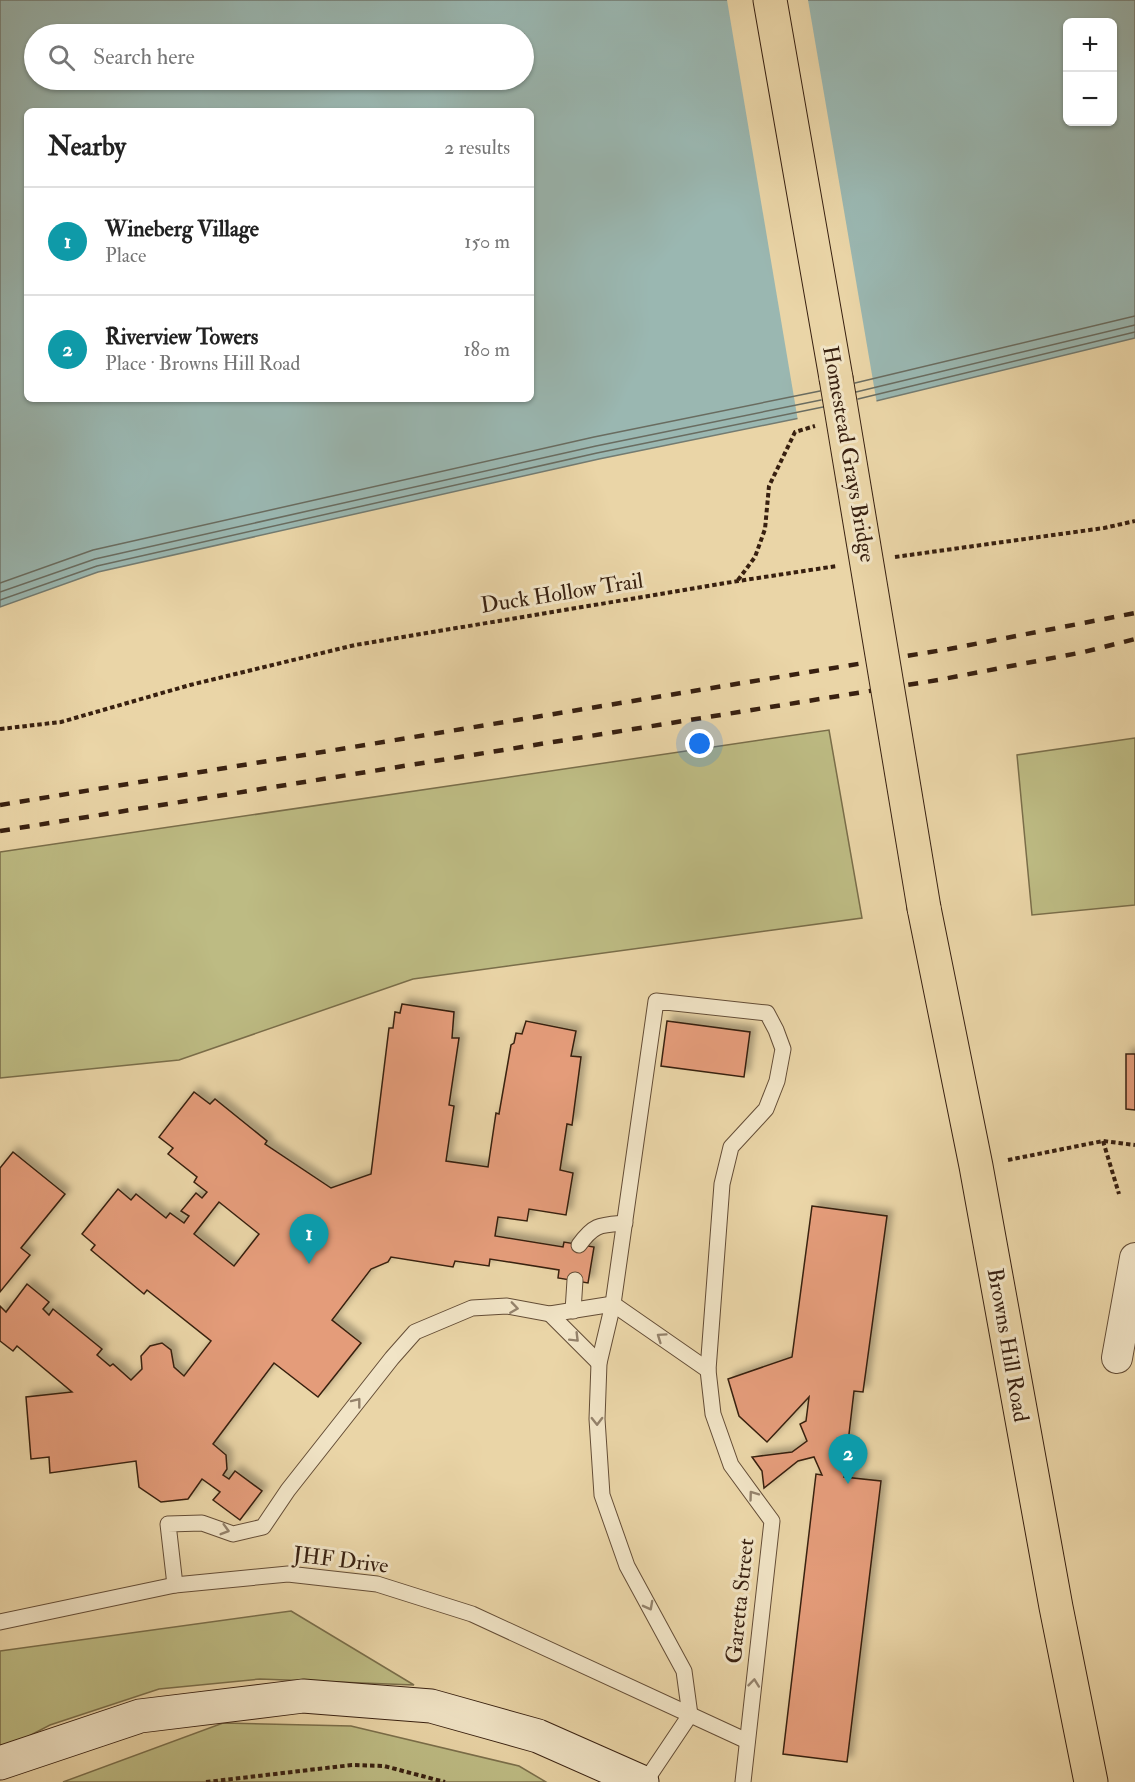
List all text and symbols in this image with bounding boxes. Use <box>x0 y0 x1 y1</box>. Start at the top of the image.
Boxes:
map controls <box>1063 18 1117 126</box>
button: + <box>1063 18 1117 72</box>
search box <box>24 24 534 90</box>
icon: search <box>45 41 78 74</box>
text: Search here <box>93 43 195 71</box>
button: − <box>1063 72 1117 126</box>
text: Nearby <box>48 131 126 163</box>
text: 2 results <box>444 135 510 160</box>
text: Wineberg Village <box>105 215 259 243</box>
text: 1 <box>64 229 71 254</box>
text: 150 m <box>464 229 510 254</box>
text: Place <box>105 243 146 268</box>
text: Riverview Towers <box>105 323 258 351</box>
text: 2 <box>62 337 73 362</box>
text: 180 m <box>463 337 510 362</box>
street label: Homestead Grays Bridge <box>816 344 882 564</box>
text: Place · Browns Hill Road <box>105 351 300 376</box>
street label: Duck Hollow Trail <box>479 566 646 620</box>
your location <box>685 729 714 758</box>
pin: 1 <box>290 1214 328 1264</box>
street label: Browns Hill Road <box>981 1266 1035 1424</box>
one-way arrow <box>509 1301 519 1314</box>
one-way arrow <box>567 1331 578 1342</box>
one-way arrow <box>656 1333 667 1344</box>
one-way arrow <box>350 1398 361 1409</box>
one-way arrow <box>591 1417 604 1426</box>
pin: 2 <box>828 1434 868 1484</box>
one-way arrow <box>749 1491 760 1502</box>
one-way arrow <box>219 1523 230 1535</box>
street label: Garetta Street <box>720 1537 760 1665</box>
street label: JHF Drive <box>291 1540 390 1580</box>
one-way arrow <box>642 1600 653 1611</box>
one-way arrow <box>747 1678 759 1688</box>

